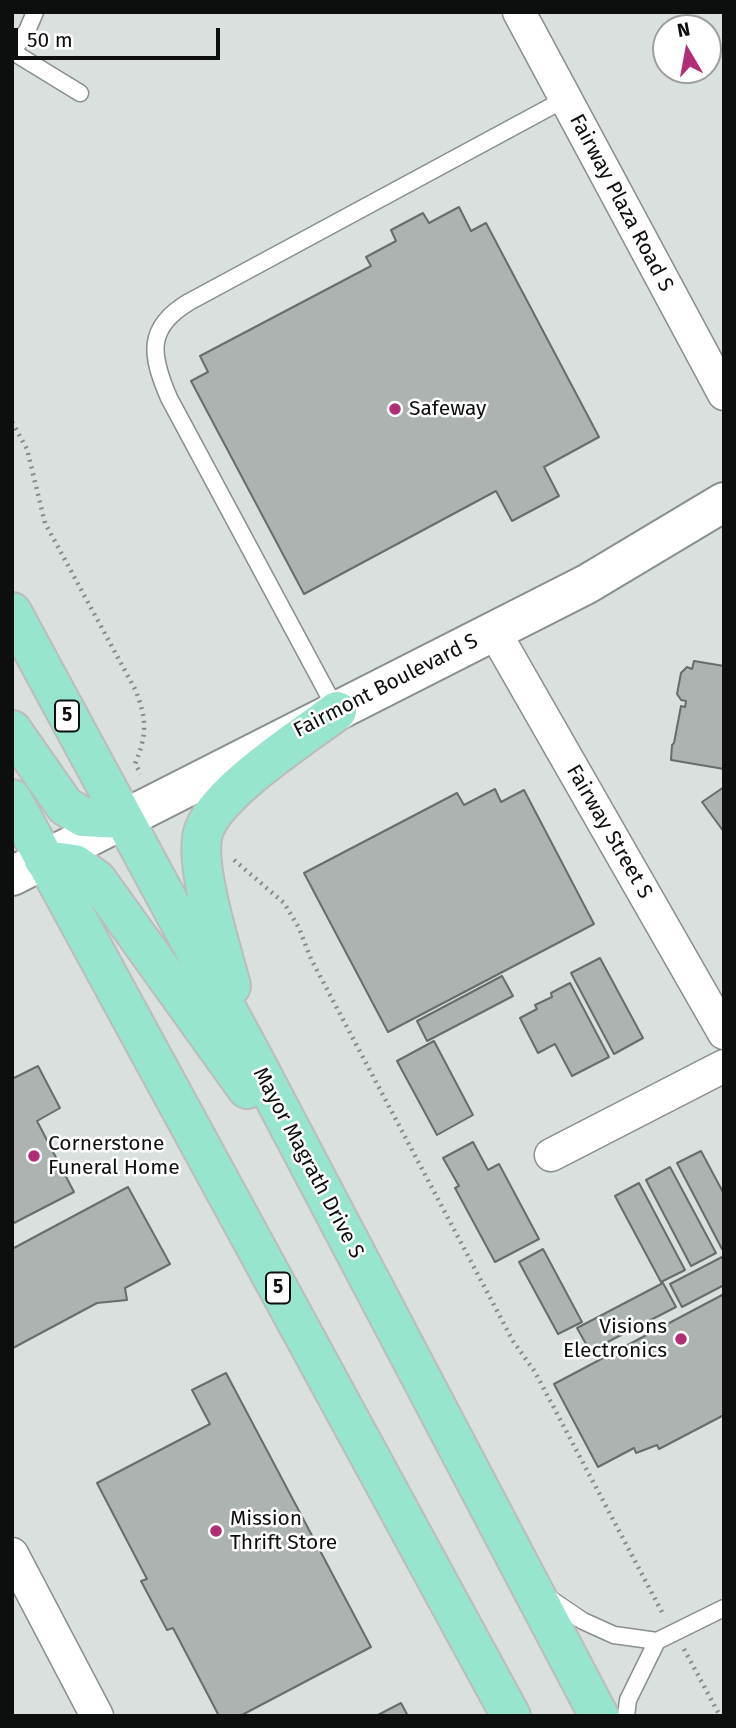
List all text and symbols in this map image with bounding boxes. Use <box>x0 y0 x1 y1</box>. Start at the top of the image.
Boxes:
scale bar <box>18 14 224 58</box>
north arrow <box>652 14 722 84</box>
text: N <box>675 17 692 42</box>
text: 50 m <box>27 27 73 53</box>
street label: Fairway Plaza Road S <box>564 110 678 296</box>
place label: Safeway <box>409 396 486 422</box>
marker: Safeway <box>387 401 403 417</box>
street label: Fairmont Boulevard S <box>290 629 482 743</box>
road number: 5 <box>55 701 79 732</box>
street label: Fairway Street S <box>561 761 657 903</box>
street label: Mayor Magrath Drive S <box>247 1063 369 1263</box>
place label: Cornerstone Funeral Home <box>48 1131 180 1181</box>
marker: Cornerstone Funeral Home <box>26 1148 42 1164</box>
road number: 5 <box>266 1272 290 1304</box>
place label: Visions Electronics <box>563 1314 667 1364</box>
marker: Visions Electronics <box>673 1331 689 1347</box>
place label: Mission Thrift Store <box>230 1506 337 1556</box>
marker: Mission Thrift Store <box>208 1523 224 1539</box>

